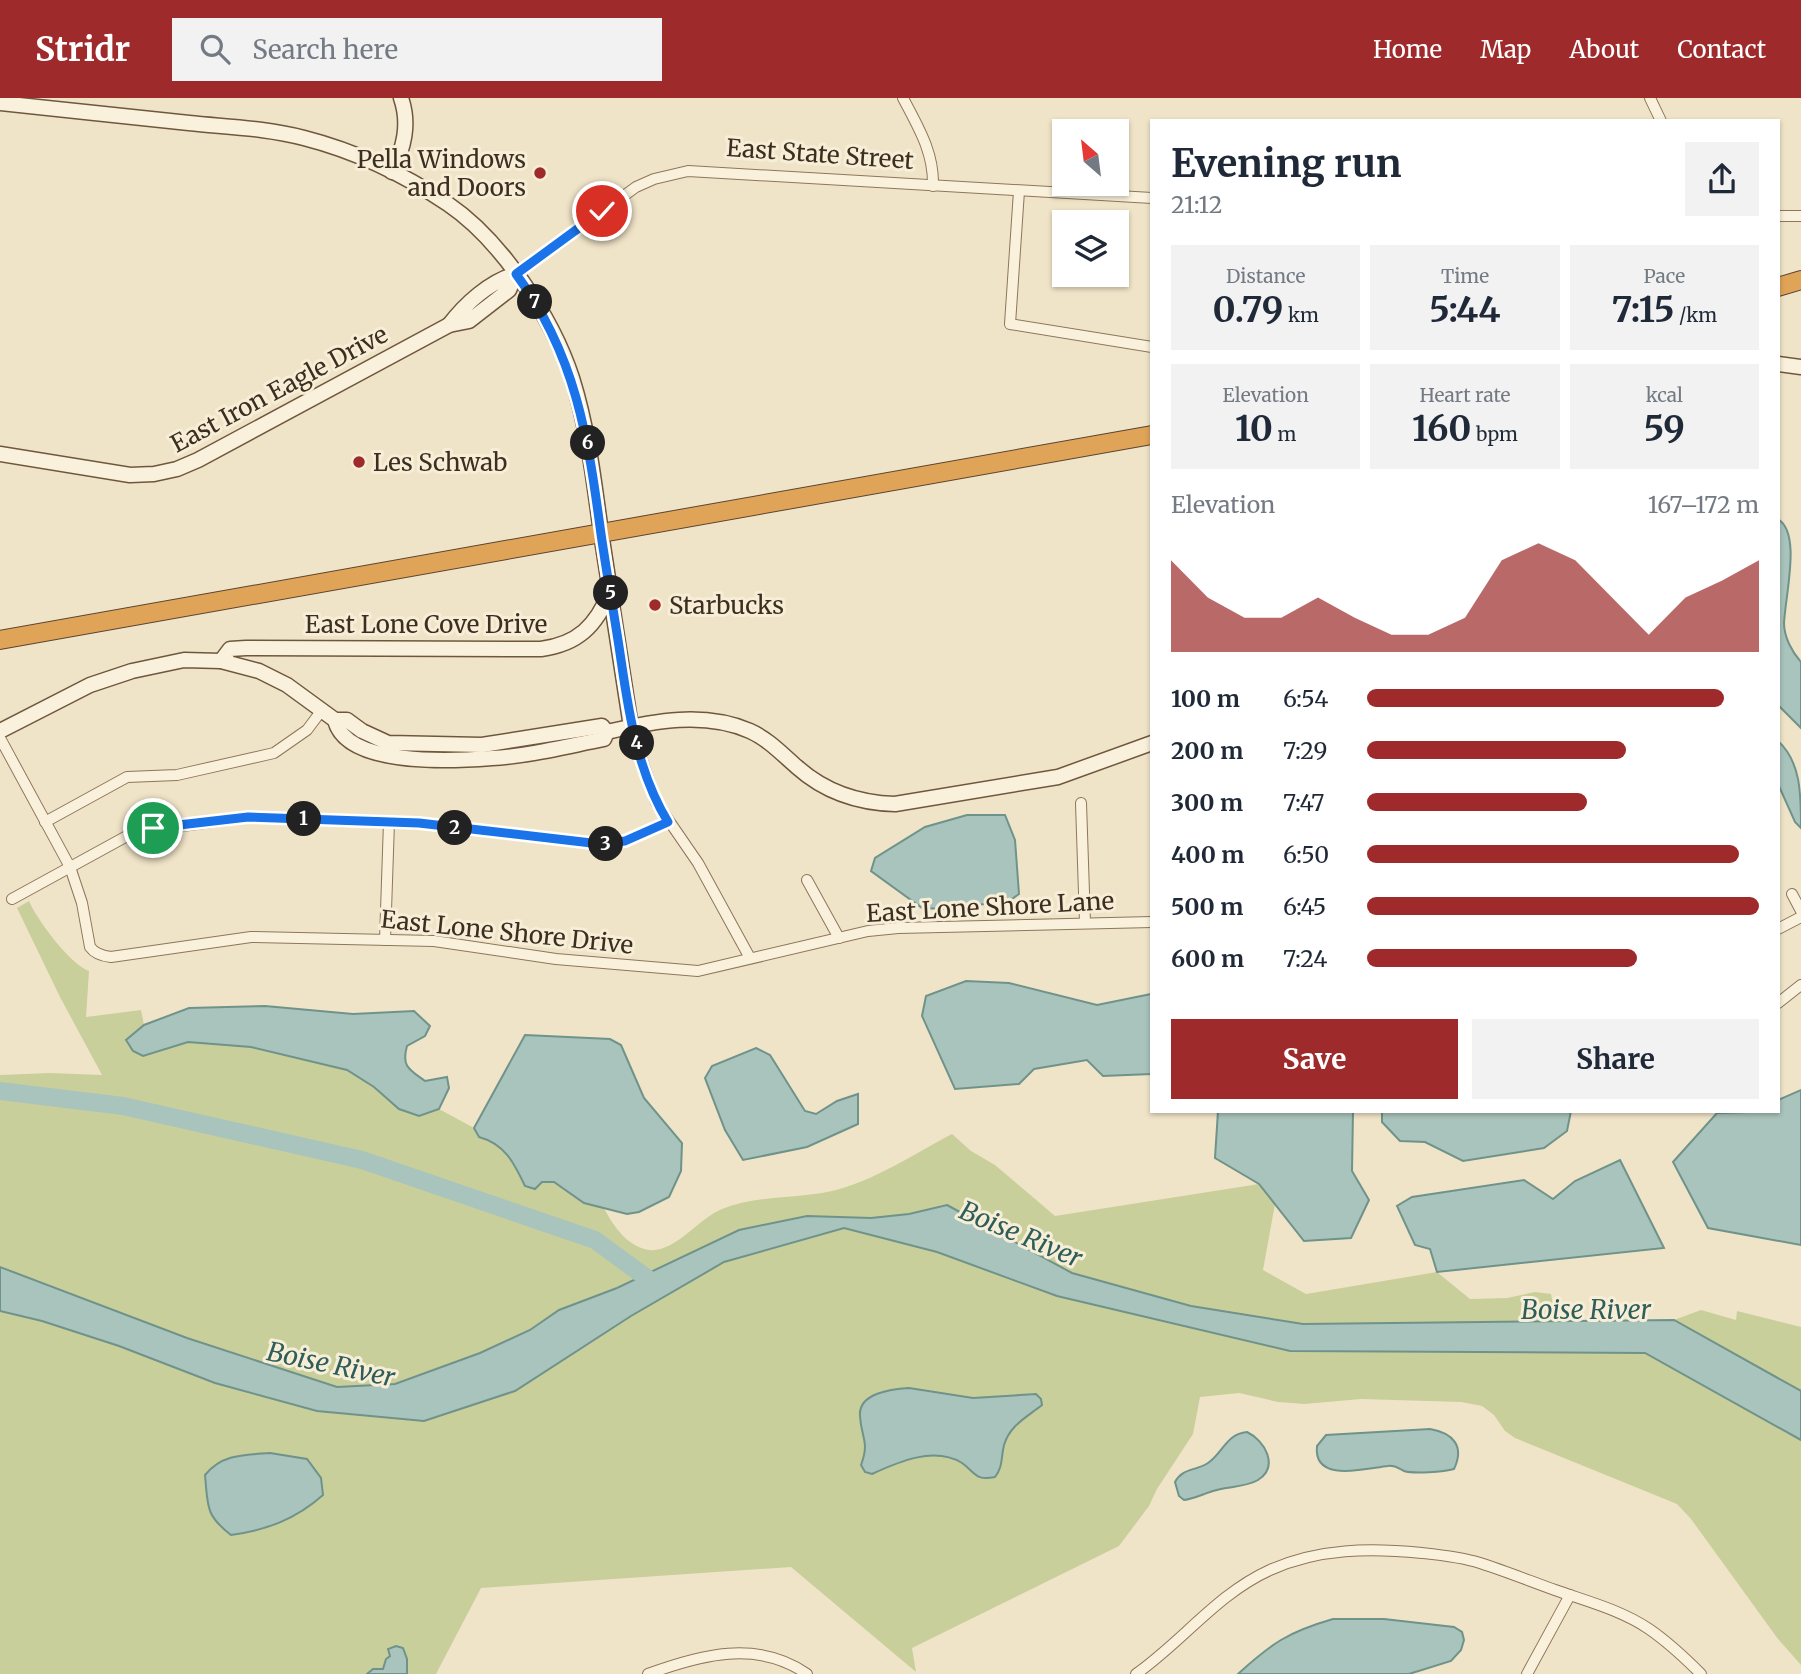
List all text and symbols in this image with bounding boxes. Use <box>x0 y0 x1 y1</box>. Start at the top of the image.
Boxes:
search box <box>172 18 662 81</box>
text: Stridr <box>35 29 130 70</box>
icon: search <box>196 30 234 68</box>
text: Search here <box>252 33 398 66</box>
text: Home <box>1373 34 1442 65</box>
text: Map <box>1480 34 1531 65</box>
text: About <box>1569 34 1639 65</box>
text: Contact <box>1677 34 1766 65</box>
north arrow <box>1052 119 1129 196</box>
map controls <box>1052 119 1129 287</box>
street label: East State Street <box>725 132 915 176</box>
text: Evening run <box>1171 140 1402 187</box>
button: share <box>1685 142 1759 216</box>
place label: Pella Windows and Doors <box>357 144 526 203</box>
marker: Pella Windows and Doors <box>532 165 548 181</box>
pin <box>572 181 632 241</box>
text: 21:12 <box>1171 190 1222 219</box>
icon: check <box>583 192 621 230</box>
button: layers <box>1052 210 1129 287</box>
text: Distance <box>1226 264 1305 288</box>
text: Time <box>1441 264 1489 288</box>
text: Pace <box>1644 264 1685 288</box>
pin: 7 <box>518 284 552 320</box>
text: 0.79 <box>1212 288 1283 332</box>
text: 5:44 <box>1429 288 1501 332</box>
text: 7:15 <box>1611 288 1674 332</box>
text: 7 <box>529 289 540 313</box>
text: km <box>1283 303 1319 327</box>
text: /km <box>1674 303 1717 327</box>
street label: East Iron Eagle Drive <box>165 319 393 459</box>
text: Elevation <box>1223 383 1309 407</box>
text: Heart rate <box>1420 383 1510 407</box>
text: kcal <box>1646 383 1683 407</box>
text: 10 <box>1235 407 1273 451</box>
text: 160 <box>1412 407 1472 451</box>
text: 59 <box>1644 407 1685 451</box>
text: m <box>1273 422 1296 446</box>
text: bpm <box>1472 422 1518 446</box>
pin: 6 <box>570 426 606 460</box>
text: 6 <box>582 430 593 454</box>
place label: Les Schwab <box>373 447 507 478</box>
marker: Les Schwab <box>351 454 367 470</box>
text: Elevation <box>1171 490 1275 519</box>
text: 167–172 m <box>1648 490 1759 519</box>
pin: 5 <box>594 575 628 610</box>
text: 5 <box>605 580 616 604</box>
place label: Starbucks <box>669 590 784 621</box>
marker: Starbucks <box>647 597 663 613</box>
street label: East Lone Cove Drive <box>305 609 547 640</box>
text: 100 m <box>1171 684 1240 713</box>
text: 6:54 <box>1283 684 1328 713</box>
pin: 4 <box>620 726 654 760</box>
text: 4 <box>630 730 643 754</box>
text: 200 m <box>1171 736 1243 765</box>
text: 7:29 <box>1283 736 1327 765</box>
text: 300 m <box>1171 788 1243 817</box>
text: 7:47 <box>1283 788 1324 817</box>
pin <box>123 798 183 858</box>
pin: 1 <box>286 802 322 836</box>
text: 1 <box>299 806 308 830</box>
icon: arrive <box>134 809 172 847</box>
pin: 2 <box>438 810 472 846</box>
text: 2 <box>449 815 460 839</box>
pin: 3 <box>588 826 624 862</box>
text: 3 <box>600 831 611 855</box>
text: 400 m <box>1171 840 1245 869</box>
text: 6:50 <box>1283 840 1329 869</box>
street label: East Lone Shore Lane <box>865 885 1115 929</box>
text: 500 m <box>1171 892 1243 921</box>
text: 6:45 <box>1283 892 1326 921</box>
street label: East Lone Shore Drive <box>379 903 635 961</box>
text: 600 m <box>1171 944 1244 973</box>
text: 7:24 <box>1283 944 1327 973</box>
button: Save <box>1171 1019 1458 1099</box>
button: Share <box>1472 1019 1759 1099</box>
water label: Boise River <box>955 1193 1088 1275</box>
water label: Boise River <box>1521 1293 1652 1326</box>
water label: Boise River <box>264 1334 399 1394</box>

